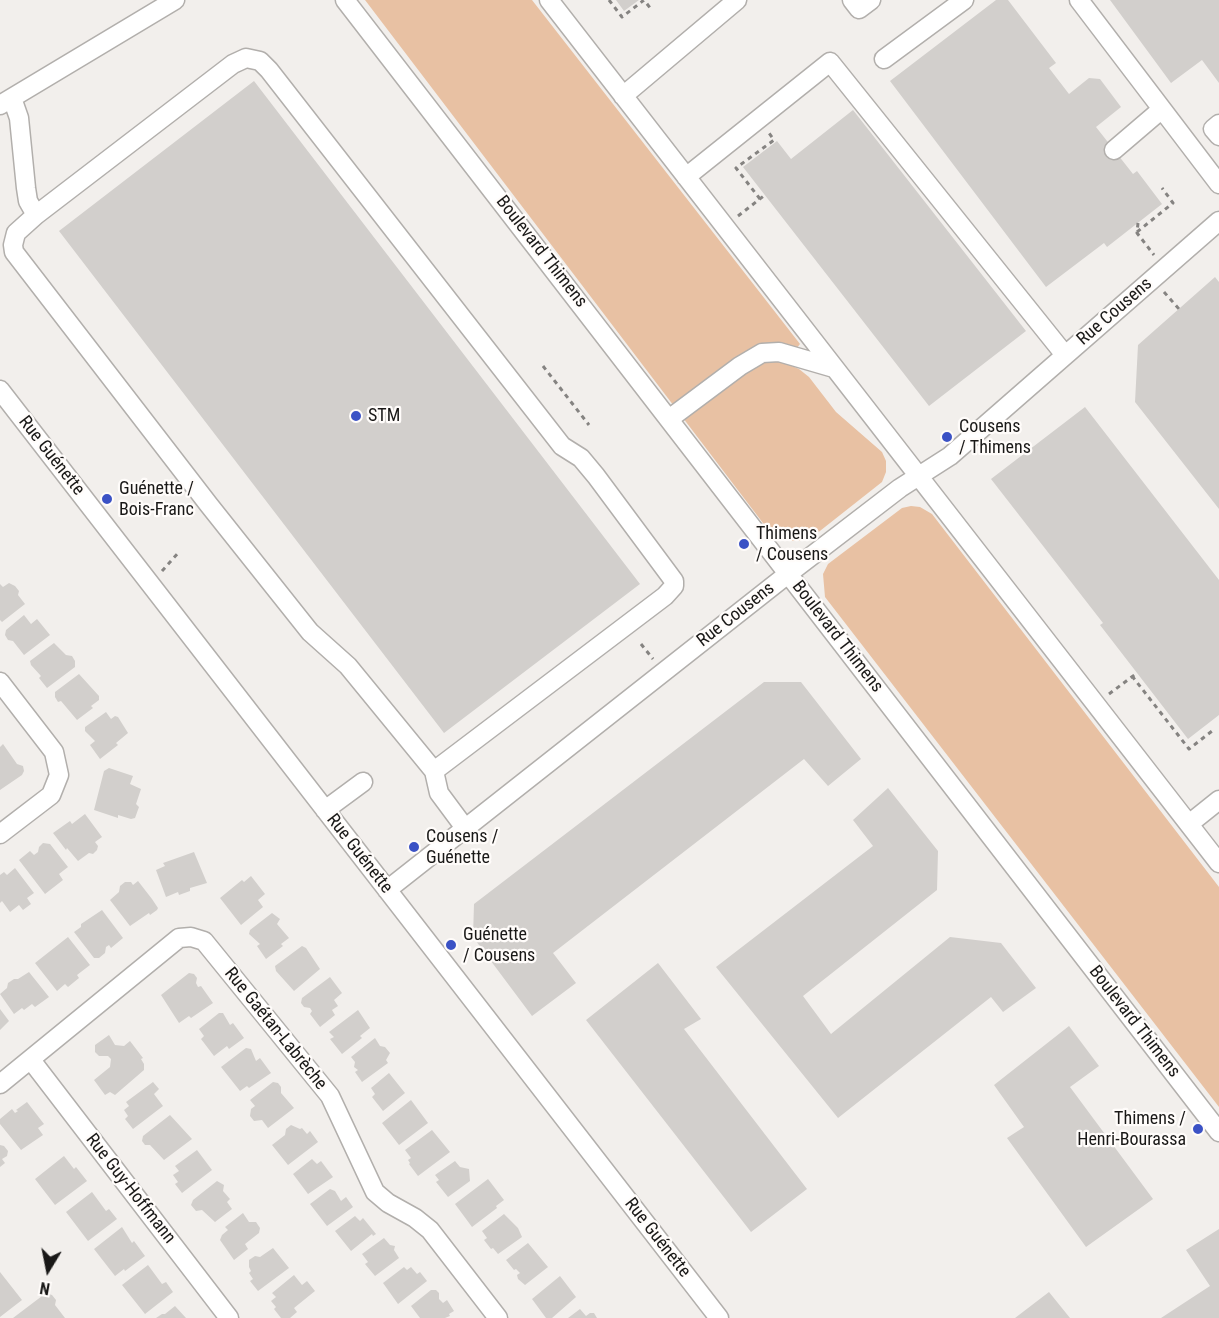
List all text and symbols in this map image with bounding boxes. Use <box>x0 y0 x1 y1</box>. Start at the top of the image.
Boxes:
street label: Boulevard Thimens <box>491 192 591 312</box>
street label: Rue Cousens <box>1073 274 1157 350</box>
place label: STM <box>368 405 400 427</box>
marker: STM <box>349 409 363 423</box>
street label: Rue Guénette <box>13 412 89 500</box>
place label: Cousens / Thimens <box>959 416 1031 458</box>
marker: Cousens / Thimens <box>940 430 954 444</box>
place label: Guénette / Bois-Franc <box>119 478 194 520</box>
marker: Guénette / Bois-Franc <box>100 492 114 506</box>
place label: Thimens / Cousens <box>756 523 828 566</box>
marker: Thimens / Cousens <box>737 537 751 551</box>
street label: Boulevard Thimens <box>787 577 887 697</box>
street label: Rue Cousens <box>693 578 779 652</box>
street label: Rue Guénette <box>321 810 397 898</box>
place label: Cousens / Guénette <box>426 826 498 868</box>
marker: Cousens / Guénette <box>407 840 421 854</box>
place label: Guénette / Cousens <box>463 924 535 966</box>
marker: Guénette / Cousens <box>444 938 458 952</box>
street label: Boulevard Thimens <box>1084 962 1184 1082</box>
street label: Rue Gaétan-Labrèche <box>219 964 331 1094</box>
place label: Thimens / Henri-Bourassa <box>1077 1108 1186 1150</box>
marker: Thimens / Henri-Bourassa <box>1191 1122 1205 1136</box>
street label: Rue Guy-Hoffmann <box>80 1130 180 1248</box>
street label: Rue Guénette <box>619 1194 695 1282</box>
north arrow <box>18 1240 78 1300</box>
text: N <box>38 1278 51 1298</box>

